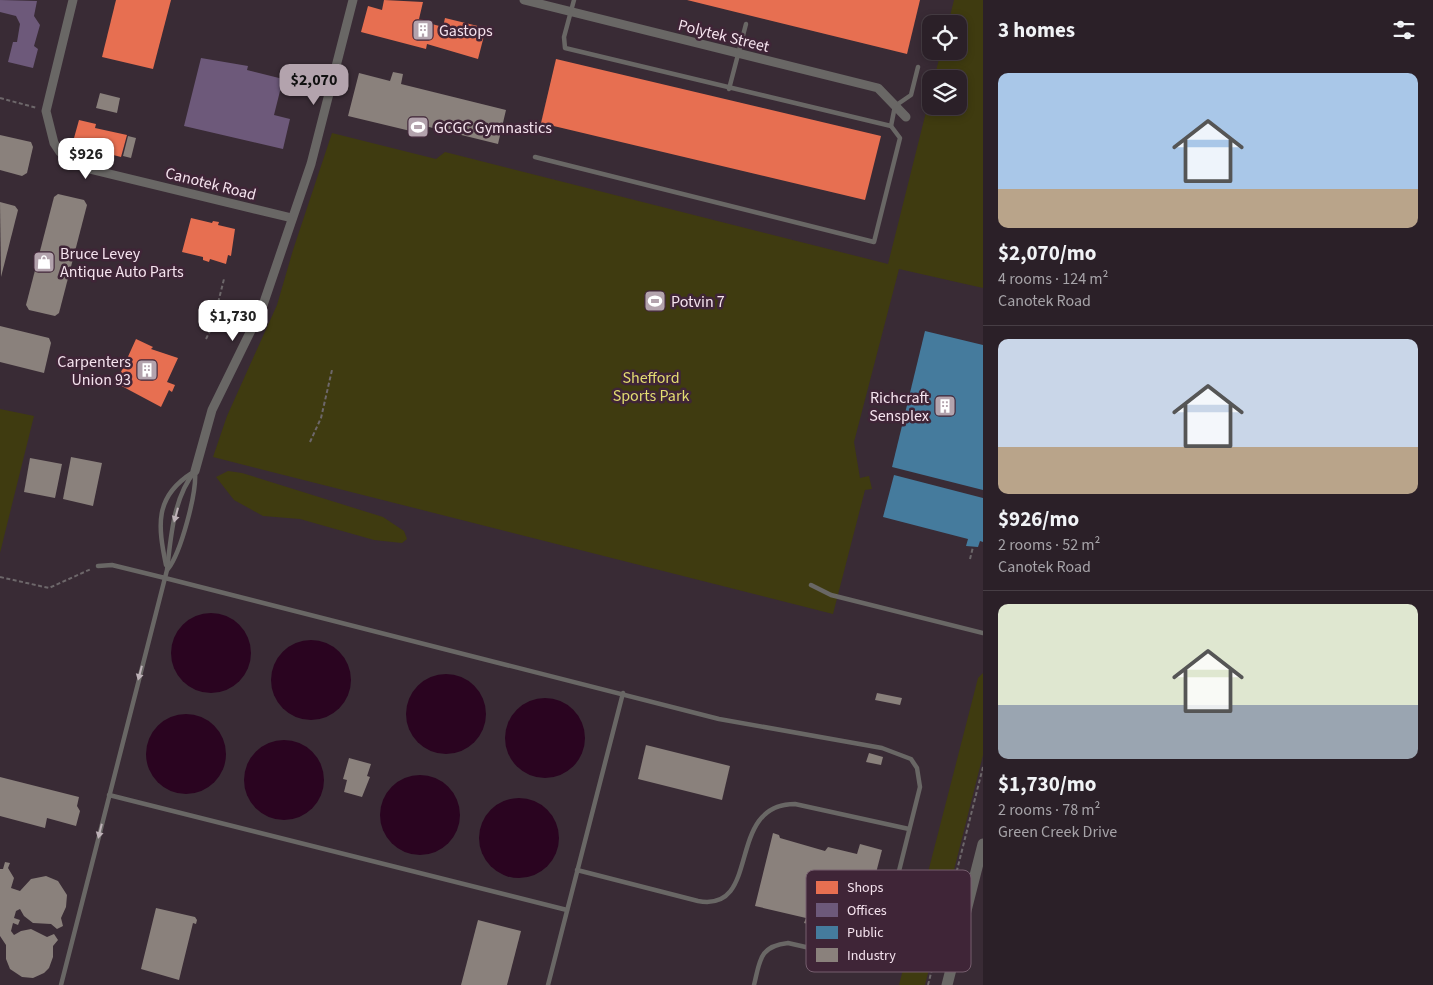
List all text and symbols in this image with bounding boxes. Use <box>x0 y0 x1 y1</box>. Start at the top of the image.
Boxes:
street label: Polytek Street <box>676 14 772 58</box>
map controls <box>922 15 967 115</box>
button: locate <box>922 15 967 60</box>
text: 3 homes <box>998 15 1075 45</box>
icon: filters <box>1390 16 1418 44</box>
building icon: Gastops <box>411 18 435 42</box>
place label: Gastops <box>439 20 493 42</box>
pin: $2,070 <box>273 64 355 106</box>
text: $2,070 <box>290 69 338 91</box>
button: layers <box>922 70 967 115</box>
icon: home <box>1163 106 1253 196</box>
sports icon: GCGC Gymnastics <box>406 115 430 139</box>
place label: GCGC Gymnastics <box>434 117 552 139</box>
pin: $926 <box>56 138 116 180</box>
text: $926 <box>69 143 103 165</box>
street label: Canotek Road <box>163 162 259 206</box>
text: $2,070/mo <box>998 238 1097 268</box>
place label: Bruce Levey Antique Auto Parts <box>60 243 184 283</box>
shop icon: Bruce Levey Antique Auto Parts <box>32 250 56 274</box>
text: 4 rooms · 124 m² <box>998 268 1108 290</box>
sports icon: Potvin 7 <box>643 289 667 313</box>
text: Canotek Road <box>998 290 1091 312</box>
place label: Potvin 7 <box>671 291 725 313</box>
pin: $1,730 <box>192 300 274 342</box>
text: $1,730 <box>209 305 257 327</box>
place label: Carpenters Union 93 <box>57 351 131 391</box>
building icon: Carpenters Union 93 <box>135 358 159 382</box>
park label: Shefford Sports Park <box>613 367 689 407</box>
icon: home <box>1163 371 1253 461</box>
place label: Richcraft Sensplex <box>869 387 929 427</box>
building icon: Richcraft Sensplex <box>933 394 957 418</box>
text: $926/mo <box>998 504 1079 534</box>
one-way arrow <box>172 507 180 523</box>
text: 2 rooms · 52 m² <box>998 534 1100 556</box>
text: Canotek Road <box>998 556 1091 578</box>
icon: home <box>1163 636 1253 726</box>
one-way arrow <box>136 666 144 681</box>
text: $1,730/mo <box>998 769 1097 799</box>
text: 2 rooms · 78 m² <box>998 799 1100 821</box>
text: Green Creek Drive <box>998 821 1117 843</box>
one-way arrow <box>96 823 104 838</box>
legend <box>806 870 971 972</box>
text: Shops <box>847 878 883 898</box>
text: Offices <box>847 901 887 921</box>
text: Public <box>847 923 884 943</box>
text: Industry <box>847 946 896 966</box>

